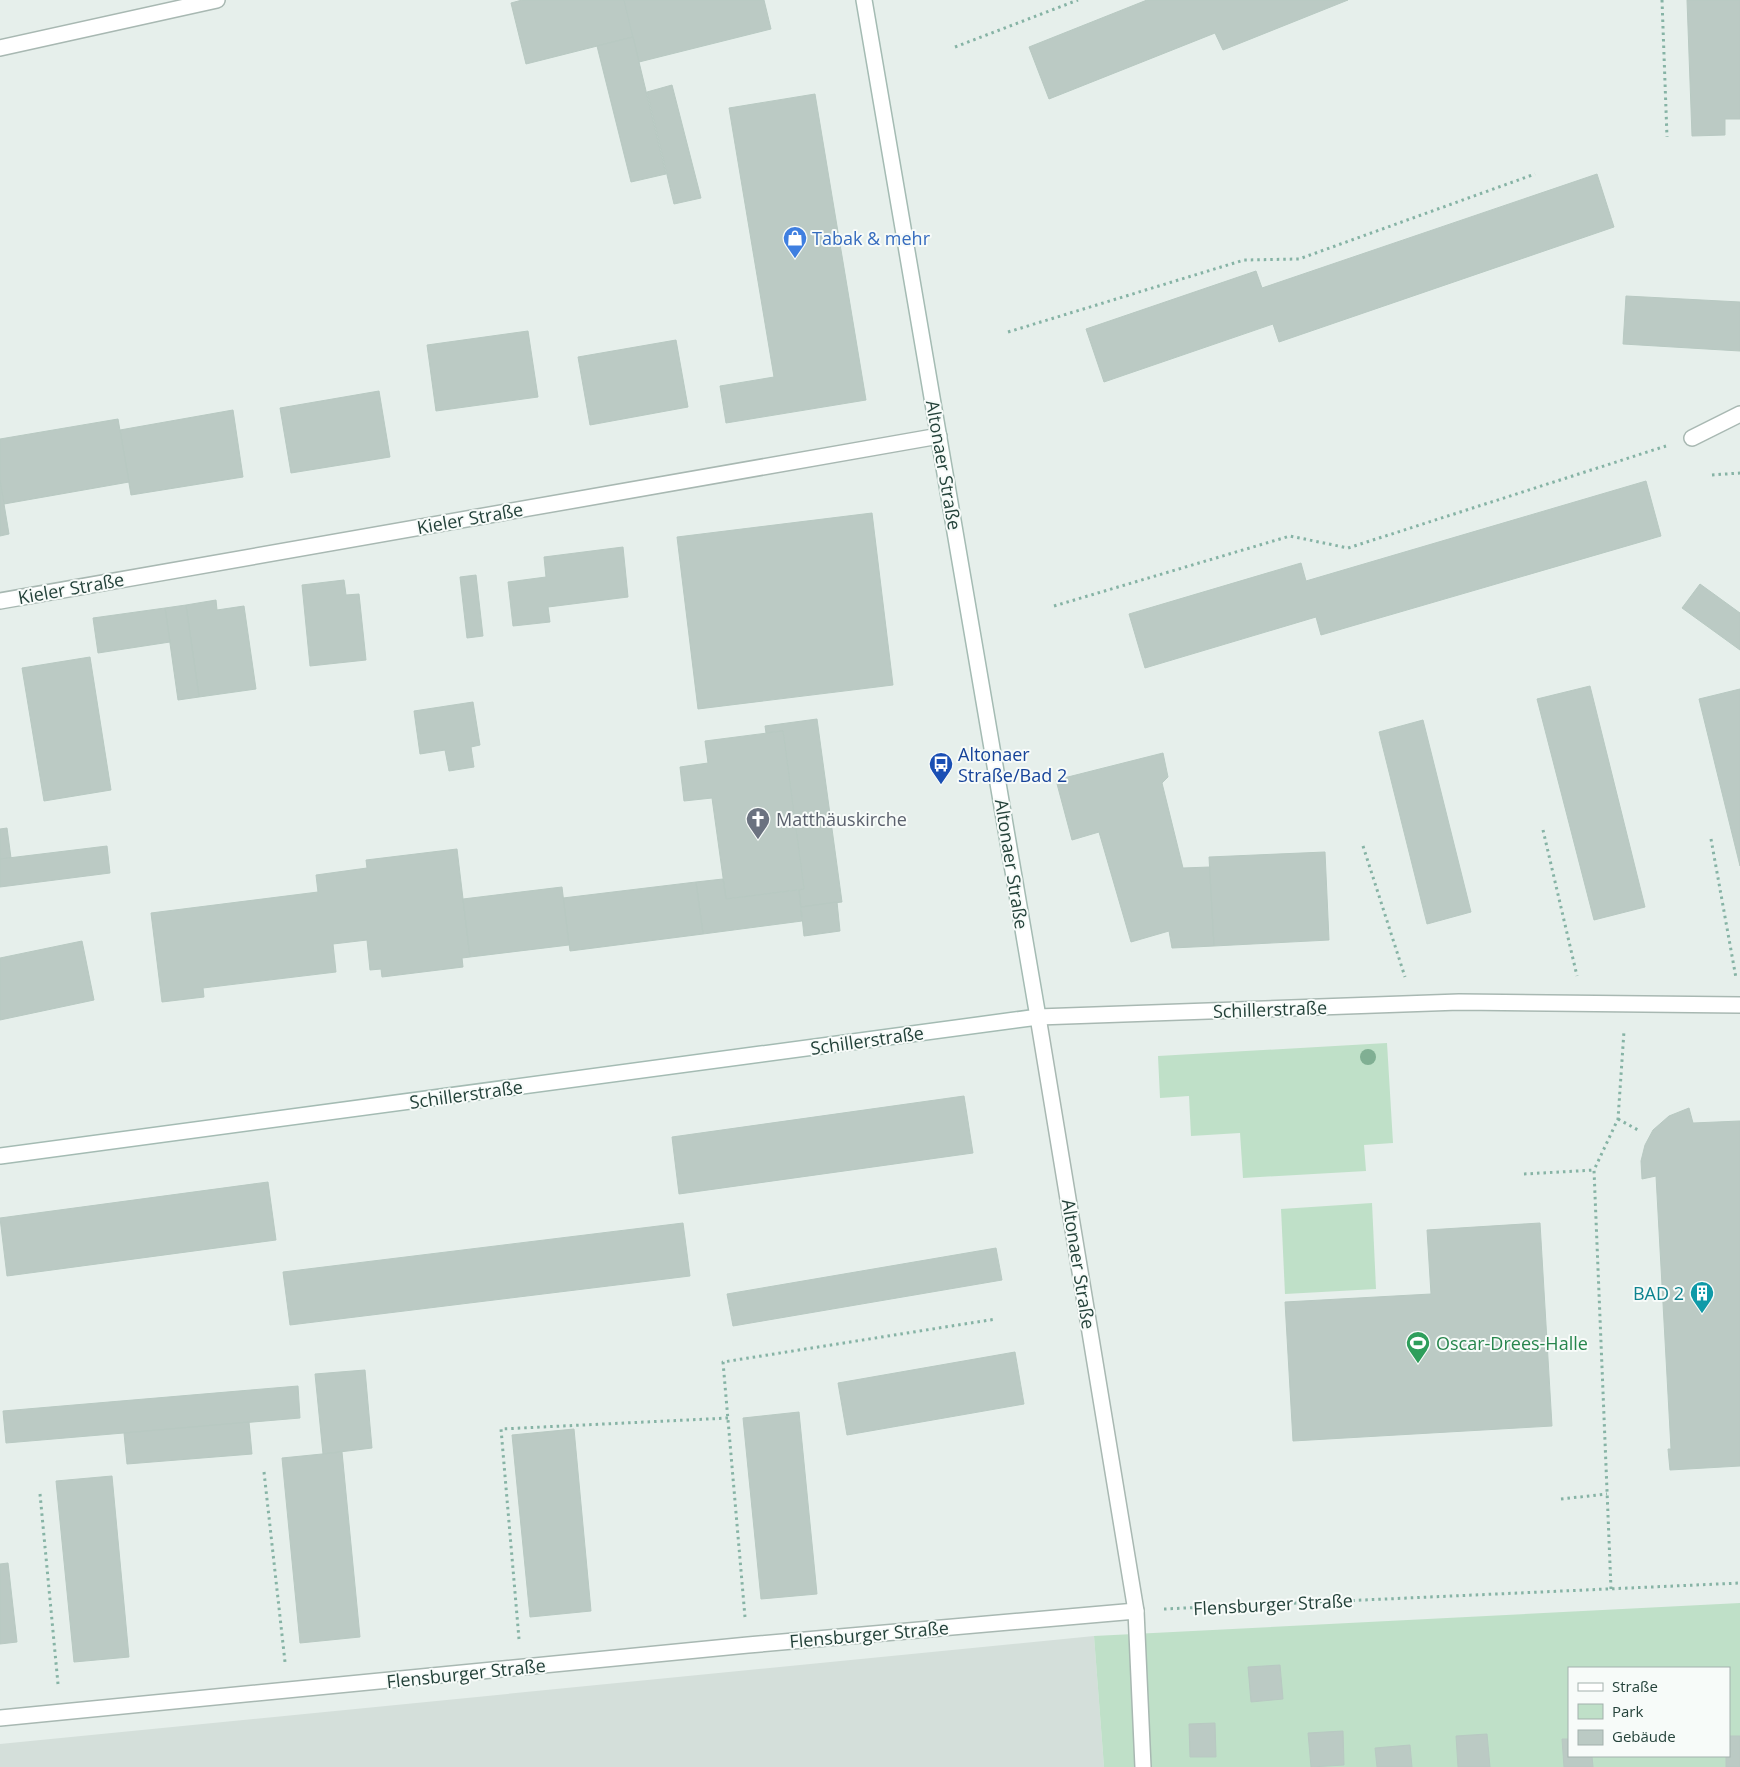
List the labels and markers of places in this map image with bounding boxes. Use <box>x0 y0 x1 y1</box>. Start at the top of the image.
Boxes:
shop icon: Tabak & mehr <box>782 225 808 259</box>
place label: Tabak & mehr <box>812 226 931 250</box>
place label: Altonaer Straße/Bad 2 <box>958 742 1067 787</box>
bus stop icon: Altonaer Straße/Bad 2 <box>928 751 954 785</box>
church icon: Matthäuskirche <box>745 806 771 840</box>
place label: Matthäuskirche <box>776 807 907 831</box>
building icon: BAD 2 <box>1689 1280 1715 1314</box>
place label: BAD 2 <box>1633 1281 1684 1305</box>
sports icon: Oscar-Drees-Halle <box>1405 1330 1431 1364</box>
place label: Oscar-Drees-Halle <box>1436 1331 1588 1355</box>

